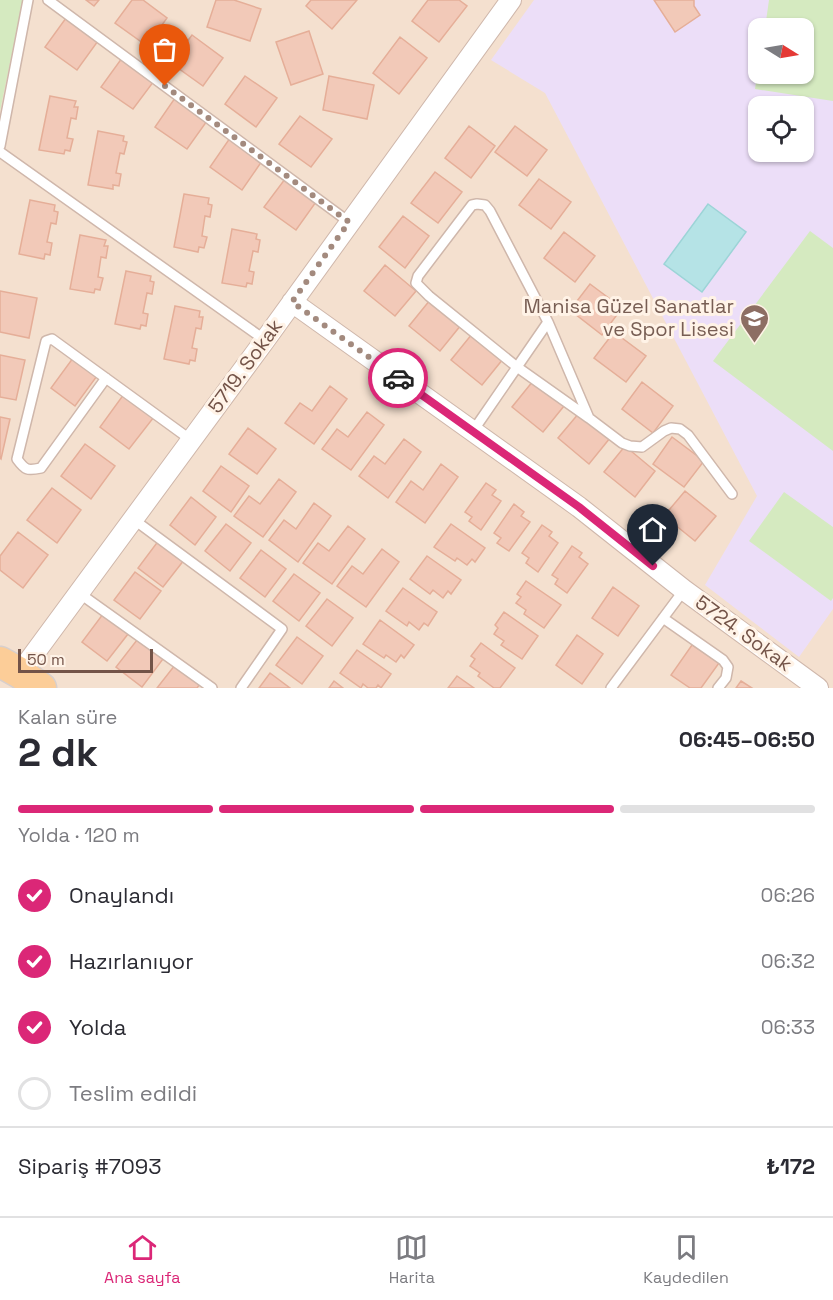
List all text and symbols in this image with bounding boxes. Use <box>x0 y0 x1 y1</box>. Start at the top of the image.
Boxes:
north arrow <box>748 18 814 84</box>
map controls <box>748 18 814 162</box>
pin <box>139 24 190 86</box>
icon: bag <box>148 33 181 66</box>
button: locate <box>748 96 814 162</box>
place label: Manisa Güzel Sanatlar ve Spor Lisesi <box>524 293 734 342</box>
school or university icon: Manisa Güzel Sanatlar ve Spor Lisesi <box>739 302 771 344</box>
street label: 5719. Sokak <box>202 314 288 418</box>
courier <box>368 348 428 408</box>
icon: car <box>382 362 415 395</box>
pin <box>627 504 678 566</box>
icon: home <box>636 513 669 546</box>
street label: 5724. Sokak <box>690 589 798 677</box>
scale bar <box>18 646 153 674</box>
text: 50 m <box>27 649 65 670</box>
text: Kalan süre <box>18 704 117 730</box>
text: 06:45–06:50 <box>679 725 815 753</box>
text: 2 dk <box>18 728 98 777</box>
text: Yolda · 120 m <box>18 822 140 848</box>
icon: check <box>18 879 51 912</box>
text: Onaylandı <box>69 881 174 909</box>
text: 06:26 <box>761 882 815 908</box>
icon: check <box>18 945 51 978</box>
text: Hazırlanıyor <box>69 947 194 975</box>
text: 06:32 <box>761 948 815 974</box>
icon: check <box>18 1011 51 1044</box>
text: Yolda <box>69 1013 126 1041</box>
text: 06:33 <box>761 1014 815 1040</box>
text: Teslim edildi <box>69 1079 197 1107</box>
text: Sipariş #7093 <box>18 1152 162 1180</box>
text: ₺172 <box>766 1152 815 1180</box>
tab: Ana sayfa <box>104 1231 181 1288</box>
tab: Harita <box>389 1231 435 1288</box>
tab: Kaydedilen <box>643 1231 729 1288</box>

